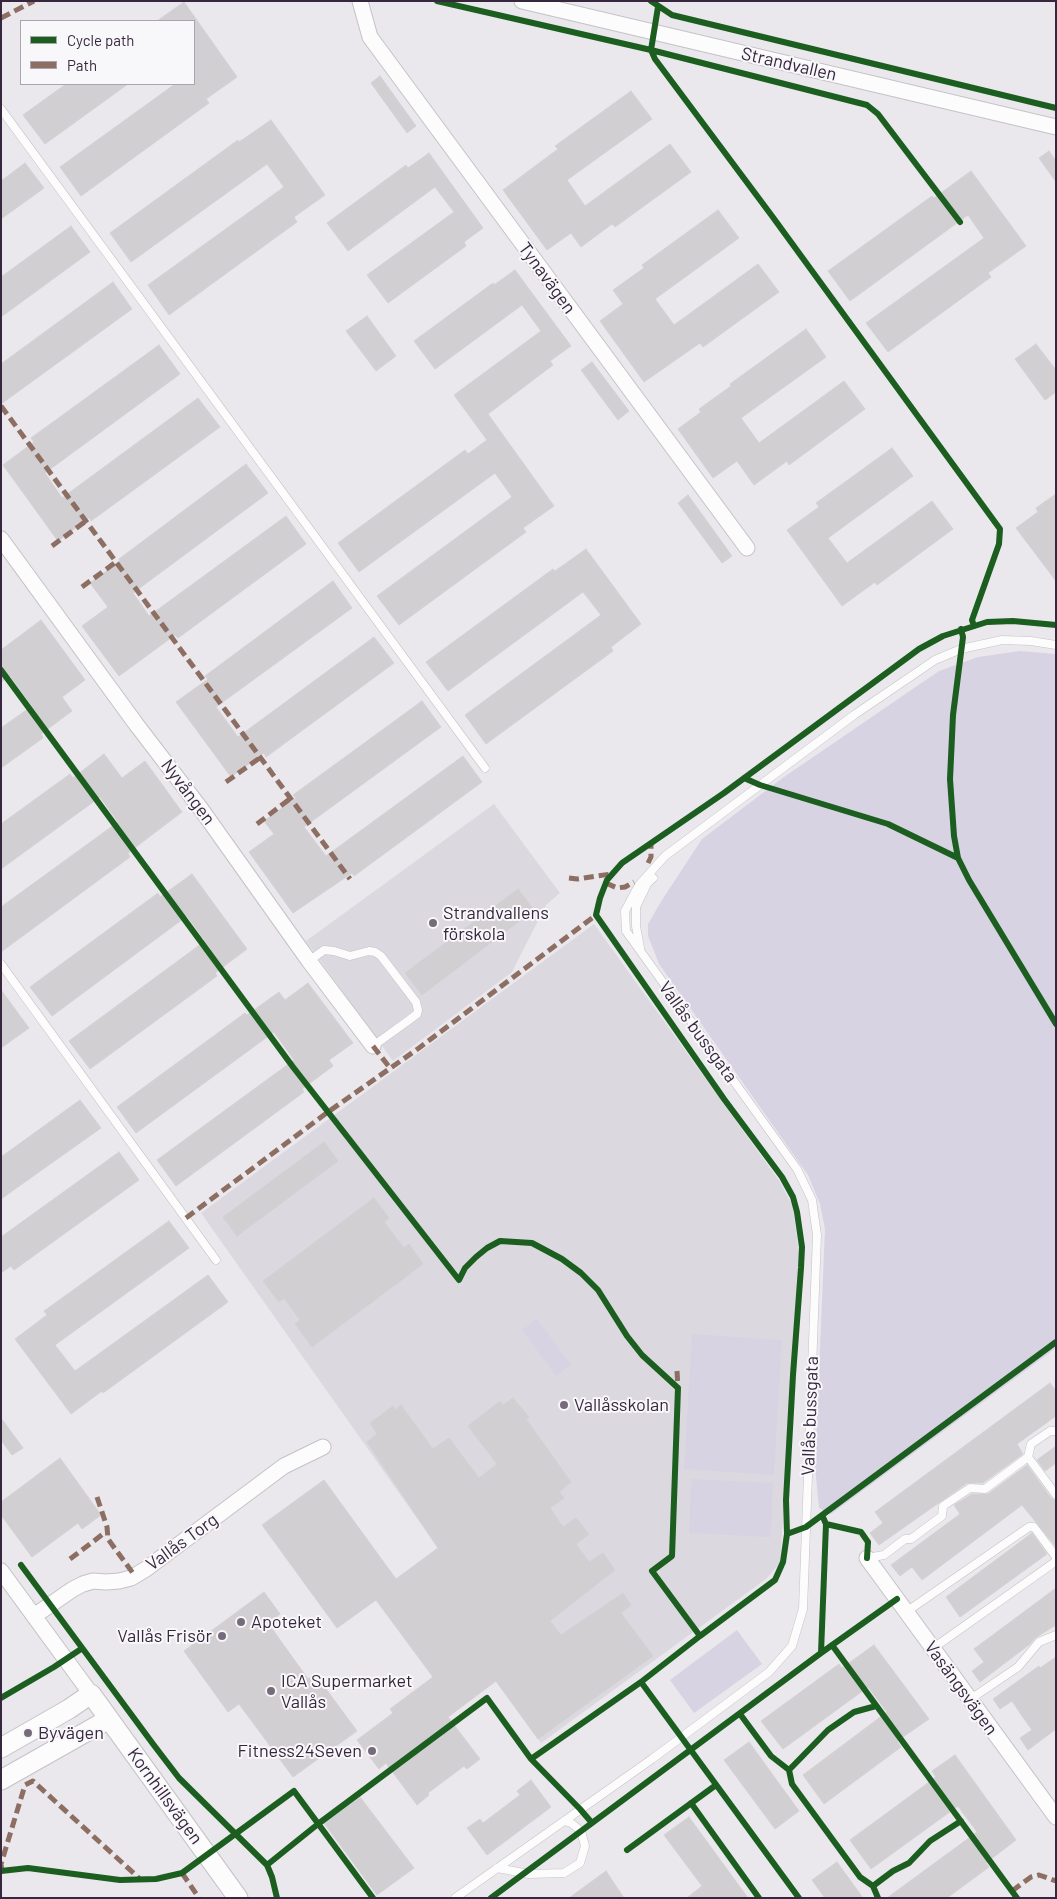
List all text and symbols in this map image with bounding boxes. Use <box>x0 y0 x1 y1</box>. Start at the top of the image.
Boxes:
legend <box>20 20 195 85</box>
text: Cycle path <box>67 31 134 49</box>
street label: Strandvallen <box>739 43 839 85</box>
text: Path <box>67 56 97 74</box>
street label: Tynavägen <box>514 238 580 318</box>
street label: Nyvången <box>156 755 220 829</box>
place label: Strandvallens förskola <box>443 902 549 944</box>
marker: Strandvallens förskola <box>427 917 439 929</box>
street label: Vallås bussgata <box>654 977 742 1087</box>
street label: Vallås bussgata <box>797 1356 823 1476</box>
place label: Vallåsskolan <box>574 1394 669 1416</box>
marker: Vallåsskolan <box>558 1399 570 1411</box>
street label: Vallås Torg <box>142 1509 222 1575</box>
place label: Apoteket <box>251 1611 322 1633</box>
marker: Apoteket <box>235 1616 247 1628</box>
place label: Vallås Frisör <box>117 1625 212 1647</box>
marker: Vallås Frisör <box>216 1630 228 1642</box>
street label: Vasängsvägen <box>920 1637 1002 1739</box>
place label: ICA Supermarket Vallås <box>281 1670 413 1712</box>
marker: ICA Supermarket Vallås <box>265 1685 277 1697</box>
place label: Byvägen <box>38 1722 104 1744</box>
marker: Byvägen <box>22 1727 34 1739</box>
place label: Fitness24Seven <box>238 1740 362 1762</box>
street label: Kornhillsvägen <box>123 1744 207 1848</box>
marker: Fitness24Seven <box>366 1745 378 1757</box>

